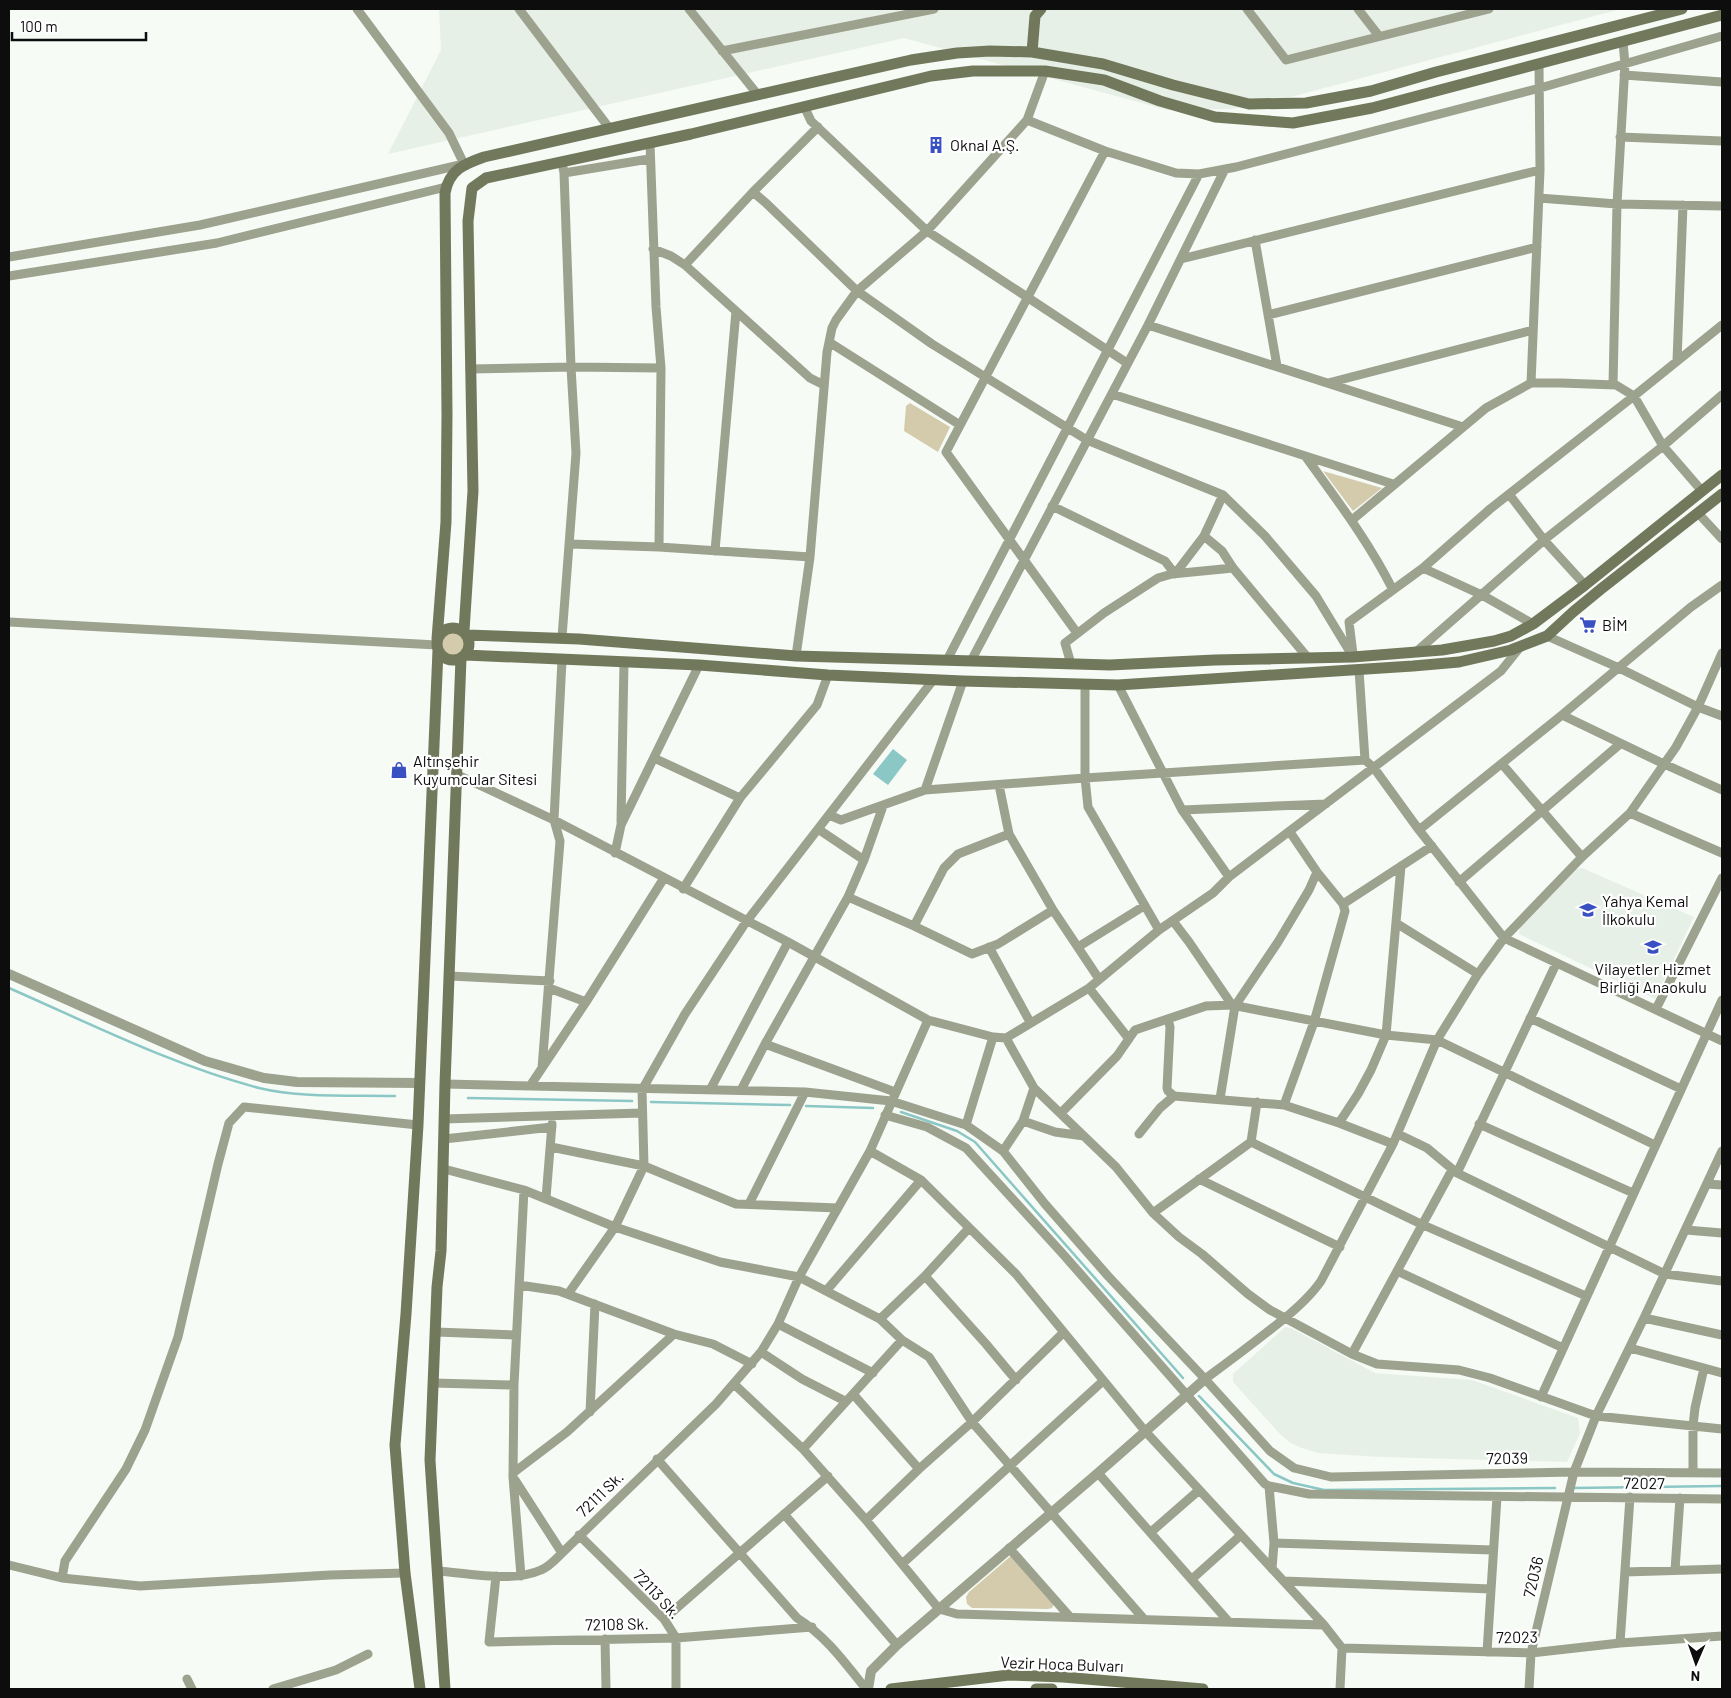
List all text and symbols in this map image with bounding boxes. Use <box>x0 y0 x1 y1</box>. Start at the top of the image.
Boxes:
scale bar <box>12 10 146 42</box>
text: 100 m <box>20 17 58 35</box>
building icon: Oknal A.Ş. <box>926 135 946 155</box>
place label: Oknal A.Ş. <box>950 135 1019 154</box>
supermarket icon: BİM <box>1578 615 1598 635</box>
place label: BİM <box>1602 615 1628 634</box>
place label: Altınşehir Kuyumcular Sitesi <box>413 751 537 788</box>
shop icon: Altınşehir Kuyumcular Sitesi <box>389 760 409 780</box>
place label: Yahya Kemal İlkokulu <box>1602 891 1689 928</box>
school or university icon: Yahya Kemal İlkokulu <box>1578 900 1598 920</box>
school or university icon: Vilayetler Hizmet Birliği Anaokulu <box>1643 937 1663 957</box>
place label: Vilayetler Hizmet Birliği Anaokulu <box>1595 959 1711 996</box>
street label: 72039 <box>1486 1448 1528 1467</box>
street label: 72111 Sk. <box>572 1467 627 1521</box>
street label: 72027 <box>1623 1473 1665 1492</box>
street label: 72036 <box>1519 1554 1546 1599</box>
street label: 72113 Sk. <box>630 1565 685 1622</box>
street label: 72108 Sk. <box>585 1613 649 1634</box>
street label: 72023 <box>1496 1627 1538 1646</box>
north arrow <box>1671 1638 1721 1688</box>
street label: Vezir Hoca Bulvarı <box>1000 1652 1124 1675</box>
text: N <box>1691 1668 1700 1685</box>

